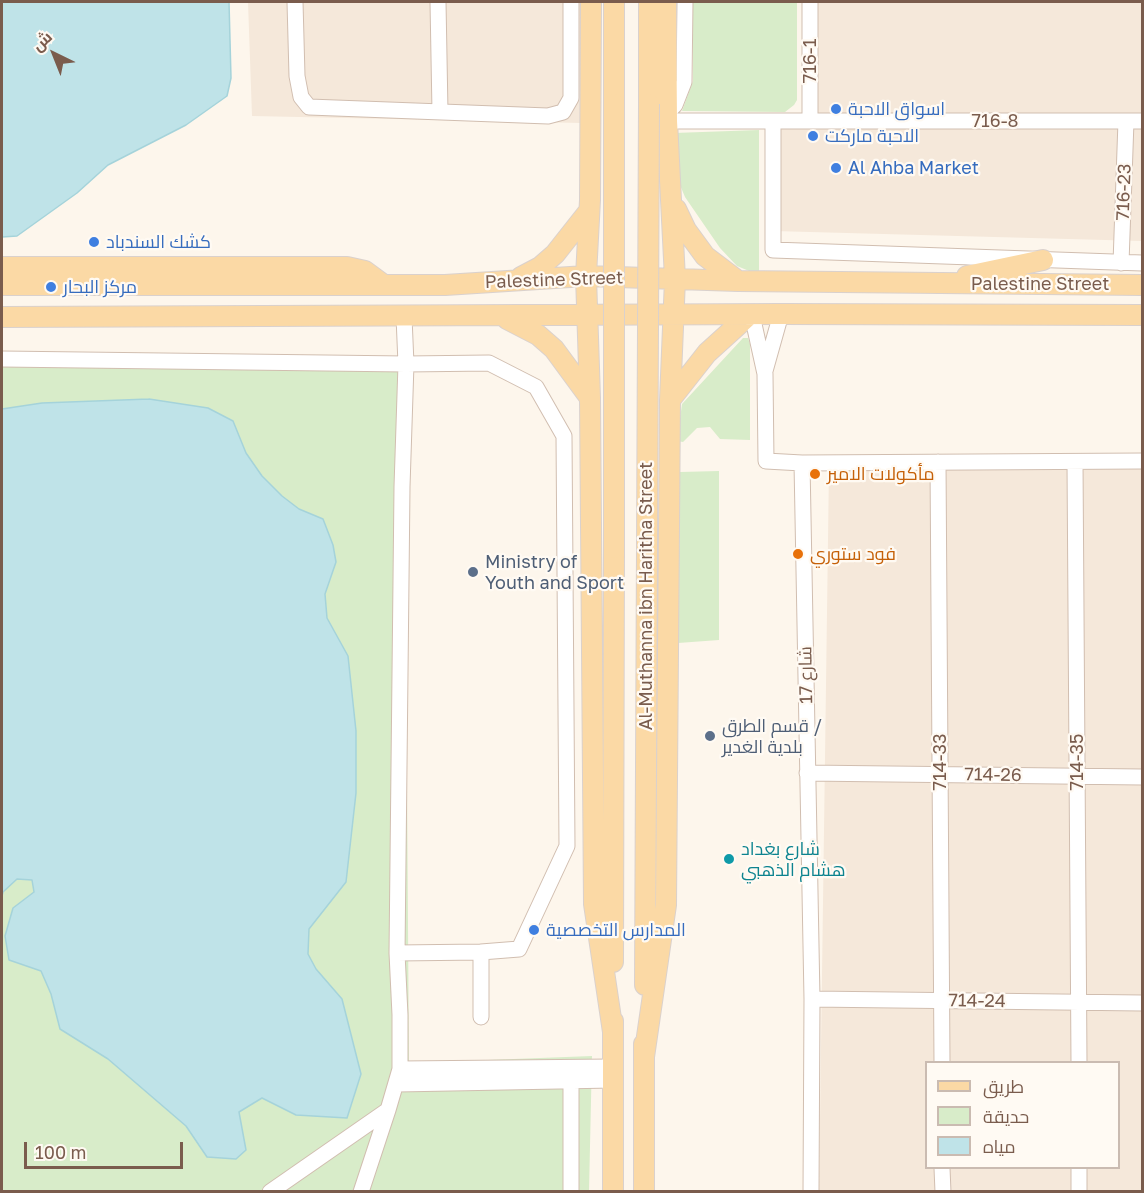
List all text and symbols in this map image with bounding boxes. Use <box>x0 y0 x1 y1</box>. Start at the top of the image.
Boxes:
north arrow <box>24 24 84 84</box>
text: ش <box>27 27 56 55</box>
street label: 716-1 <box>799 39 821 83</box>
place label: اسواق الاحبة <box>848 98 945 120</box>
marker: اسواق الاحبة <box>829 102 843 116</box>
street label: 716-8 <box>972 110 1018 132</box>
place label: الاحبة ماركت <box>825 125 919 147</box>
marker: الاحبة ماركت <box>806 129 820 143</box>
place label: Al Ahba Market <box>848 157 979 179</box>
marker: Al Ahba Market <box>829 161 843 175</box>
street label: 716-23 <box>1112 163 1136 221</box>
place label: كشك السندباد <box>106 231 211 253</box>
marker: كشك السندباد <box>87 235 101 249</box>
street label: Palestine Street <box>484 267 624 293</box>
street label: Palestine Street <box>971 273 1109 295</box>
place label: مركز البحار <box>63 276 137 298</box>
marker: مركز البحار <box>44 280 58 294</box>
street label: Al-Muthanna ibn Haritha Street <box>635 462 657 730</box>
place label: مأكولات الامير <box>827 463 935 485</box>
marker: مأكولات الامير <box>808 467 822 481</box>
place label: فود ستوري <box>810 543 896 565</box>
marker: فود ستوري <box>791 547 805 561</box>
place label: Ministry of Youth and Sport <box>485 551 624 594</box>
marker: Ministry of Youth and Sport <box>466 565 480 579</box>
street label: شارع 17 <box>795 646 817 704</box>
place label: قسم الطرق / بلدية الغدير <box>722 715 822 758</box>
marker: قسم الطرق / بلدية الغدير <box>703 729 717 743</box>
street label: 714-33 <box>929 733 951 791</box>
street label: 714-35 <box>1066 733 1088 791</box>
street label: 714-26 <box>964 764 1022 786</box>
place label: شارع بغداد هشام الذهبي <box>741 838 846 880</box>
marker: شارع بغداد هشام الذهبي <box>722 852 736 866</box>
place label: المدارس التخصصية <box>546 919 686 941</box>
marker: المدارس التخصصية <box>527 923 541 937</box>
street label: 714-24 <box>948 990 1006 1012</box>
legend <box>925 1061 1120 1169</box>
text: طريق <box>983 1075 1024 1097</box>
text: حديقة <box>983 1105 1029 1127</box>
scale bar <box>27 1130 186 1168</box>
text: مياه <box>983 1135 1016 1157</box>
text: 100 m <box>35 1141 86 1163</box>

